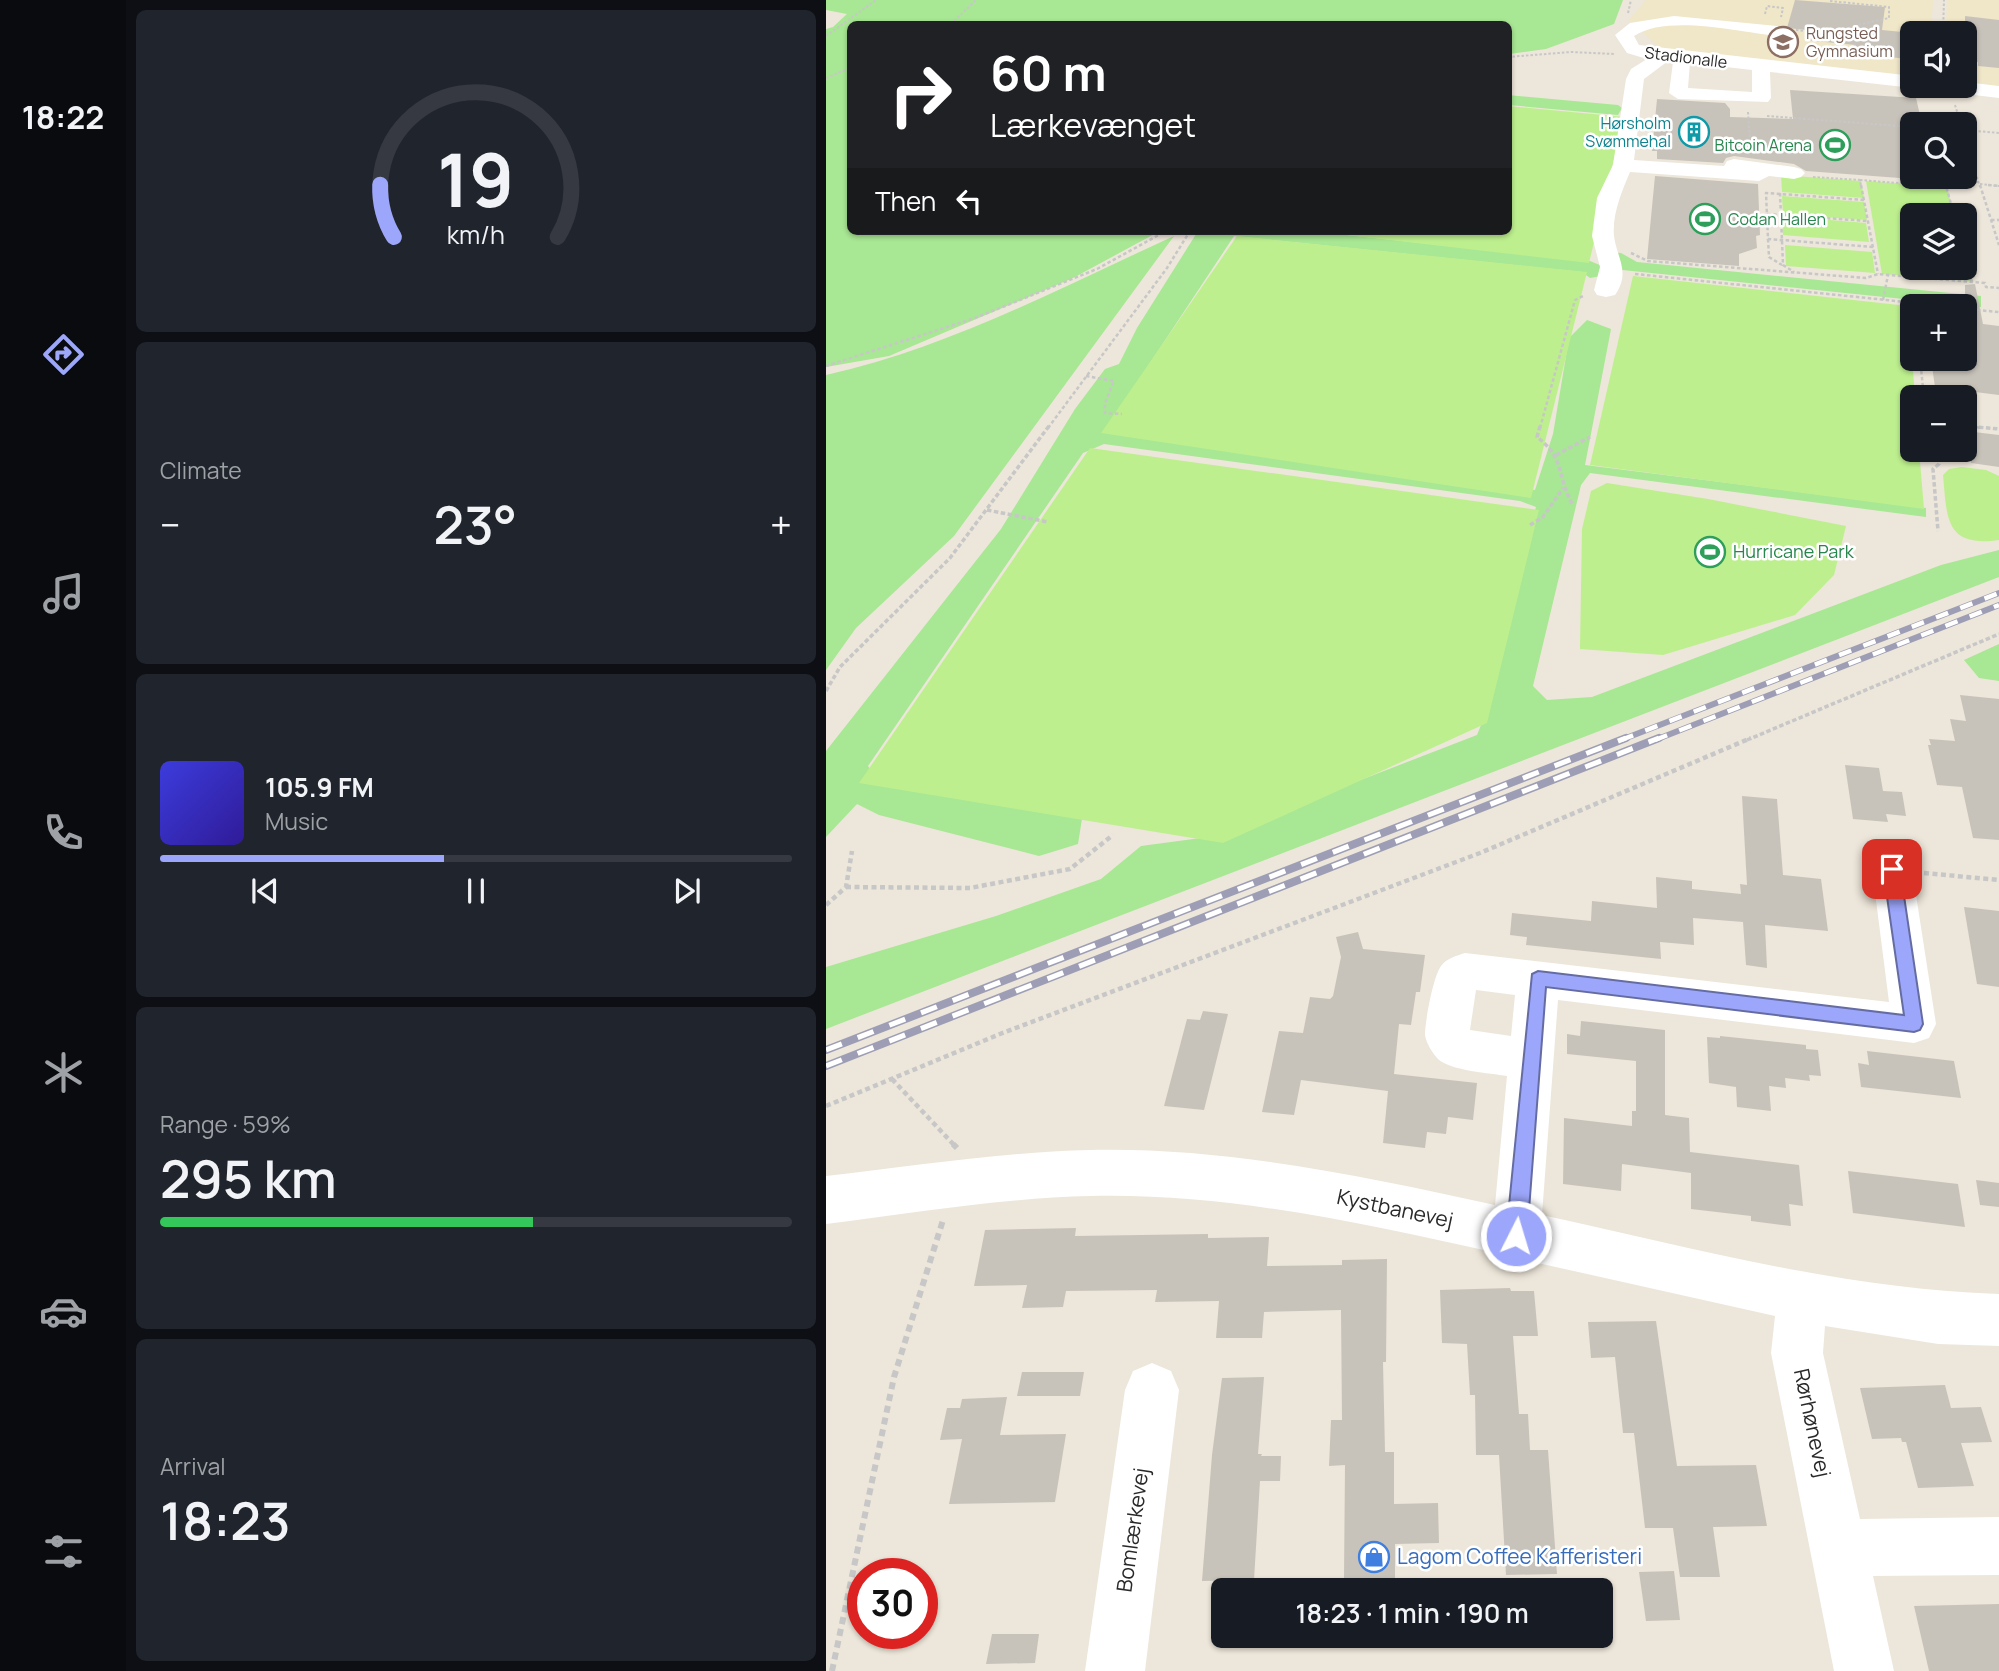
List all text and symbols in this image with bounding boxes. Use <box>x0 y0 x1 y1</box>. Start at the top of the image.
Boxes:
map controls <box>1900 21 1977 462</box>
button: sound <box>1900 21 1977 98</box>
place label: Rungsted Gymnasium <box>1806 22 1893 62</box>
school or university icon: Rungsted Gymnasium <box>1766 25 1800 59</box>
text: 60 m <box>990 39 1107 106</box>
street label: Stadionalle <box>1643 41 1729 73</box>
icon: right <box>875 49 966 140</box>
text: 18:22 <box>22 95 104 139</box>
text: Lærkevænget <box>990 103 1196 147</box>
place label: Hørsholm Svømmehal <box>1585 112 1671 152</box>
button: search <box>1900 112 1977 189</box>
building icon: Hørsholm Svømmehal <box>1677 115 1711 149</box>
sports icon: Bitcoin Arena <box>1818 128 1852 162</box>
text: 19 <box>437 129 515 229</box>
place label: Bitcoin Arena <box>1715 134 1812 156</box>
icon: left <box>950 182 988 220</box>
text: Then <box>875 183 936 219</box>
sports icon: Codan Hallen <box>1688 202 1722 236</box>
button: layers <box>1900 203 1977 280</box>
place label: Codan Hallen <box>1728 208 1826 230</box>
text: km/h <box>447 217 505 252</box>
button: + <box>1900 294 1977 371</box>
icon: directions <box>39 330 88 379</box>
button: − <box>1900 385 1977 462</box>
text: Climate <box>160 454 242 486</box>
text: 23° <box>433 489 517 560</box>
text: − <box>160 498 181 550</box>
text: + <box>770 498 792 550</box>
sports icon: Hurricane Park <box>1693 535 1727 569</box>
place label: Hurricane Park <box>1733 539 1855 563</box>
icon: music <box>39 569 88 618</box>
text: 105.9 FM <box>265 769 374 805</box>
text: Music <box>265 805 328 837</box>
icon: phone <box>39 808 88 857</box>
pin <box>1862 839 1922 899</box>
icon: arrive <box>1873 850 1911 888</box>
icon: previous <box>246 872 284 910</box>
icon: pause <box>457 872 495 910</box>
icon: next <box>668 872 706 910</box>
icon: climate <box>39 1048 88 1097</box>
text: Range · 59% <box>160 1108 291 1140</box>
text: 295 km <box>160 1143 337 1214</box>
street label: Kystbanevej <box>1335 1182 1456 1234</box>
position arrow <box>1479 1199 1553 1273</box>
icon: car <box>39 1287 88 1336</box>
street label: Rørhønevej <box>1788 1366 1838 1480</box>
text: Arrival <box>160 1450 226 1482</box>
street label: Bomlærkevej <box>1109 1466 1155 1594</box>
text: 18:23 <box>160 1485 291 1556</box>
icon: filters <box>39 1527 88 1576</box>
shop icon: Lagom Coffee Kafferisteri <box>1357 1540 1391 1574</box>
place label: Lagom Coffee Kafferisteri <box>1397 1542 1642 1570</box>
speed limit sign: 30 <box>847 1558 938 1649</box>
text: 18:23 · 1 min · 190 m <box>1295 1595 1529 1631</box>

